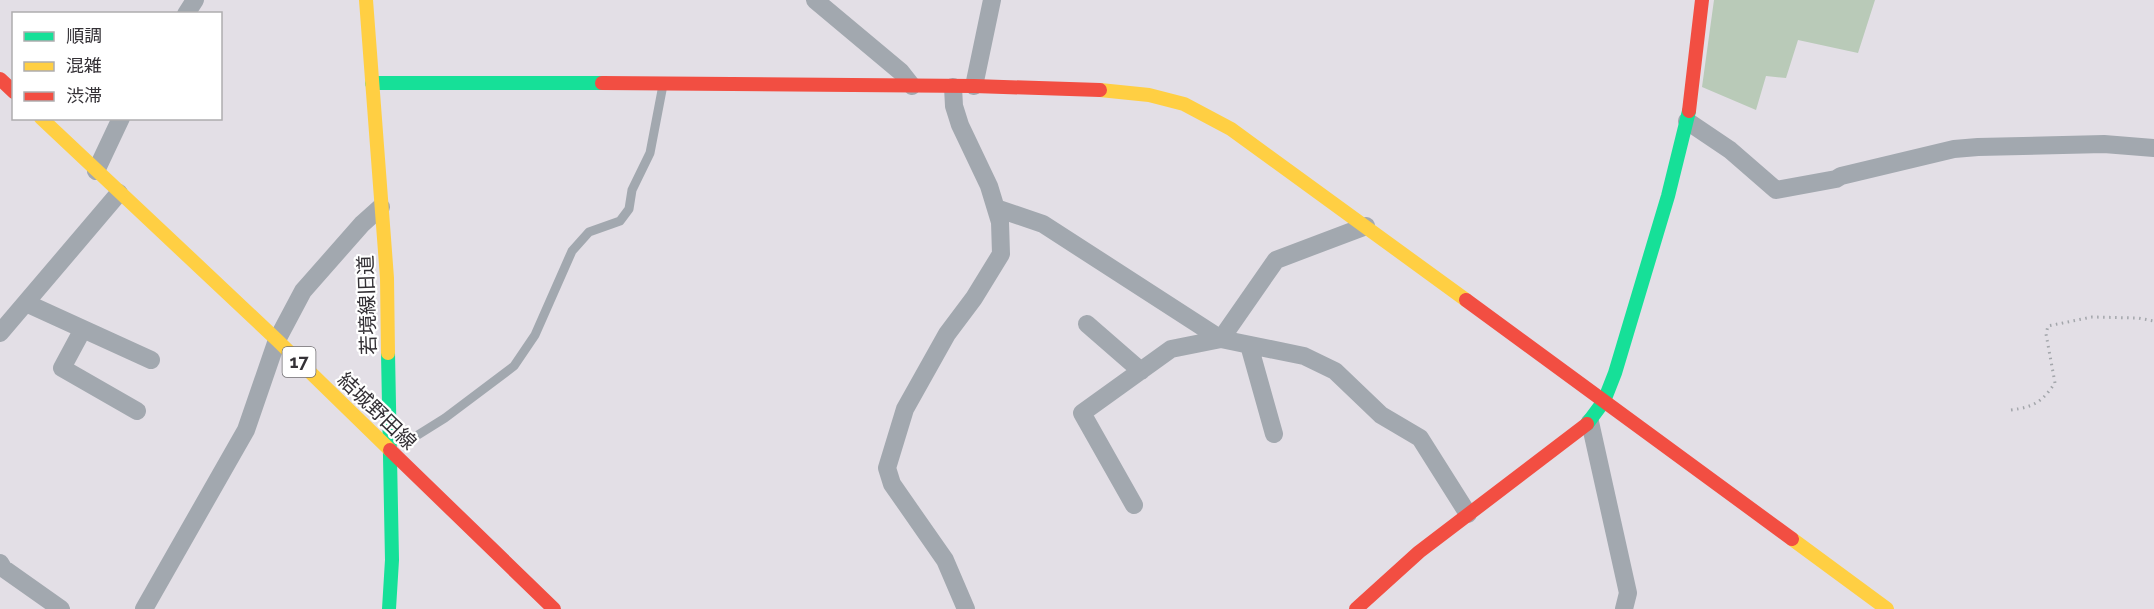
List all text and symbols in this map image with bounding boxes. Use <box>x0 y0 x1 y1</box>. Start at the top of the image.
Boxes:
legend <box>12 12 222 120</box>
text: 順調 <box>66 25 102 46</box>
text: 混雑 <box>66 55 102 76</box>
text: 渋滞 <box>66 85 102 106</box>
street label: 若境線旧道 <box>353 255 381 355</box>
road number: 17 <box>282 347 316 377</box>
street label: 結城野田線 <box>333 368 421 454</box>

